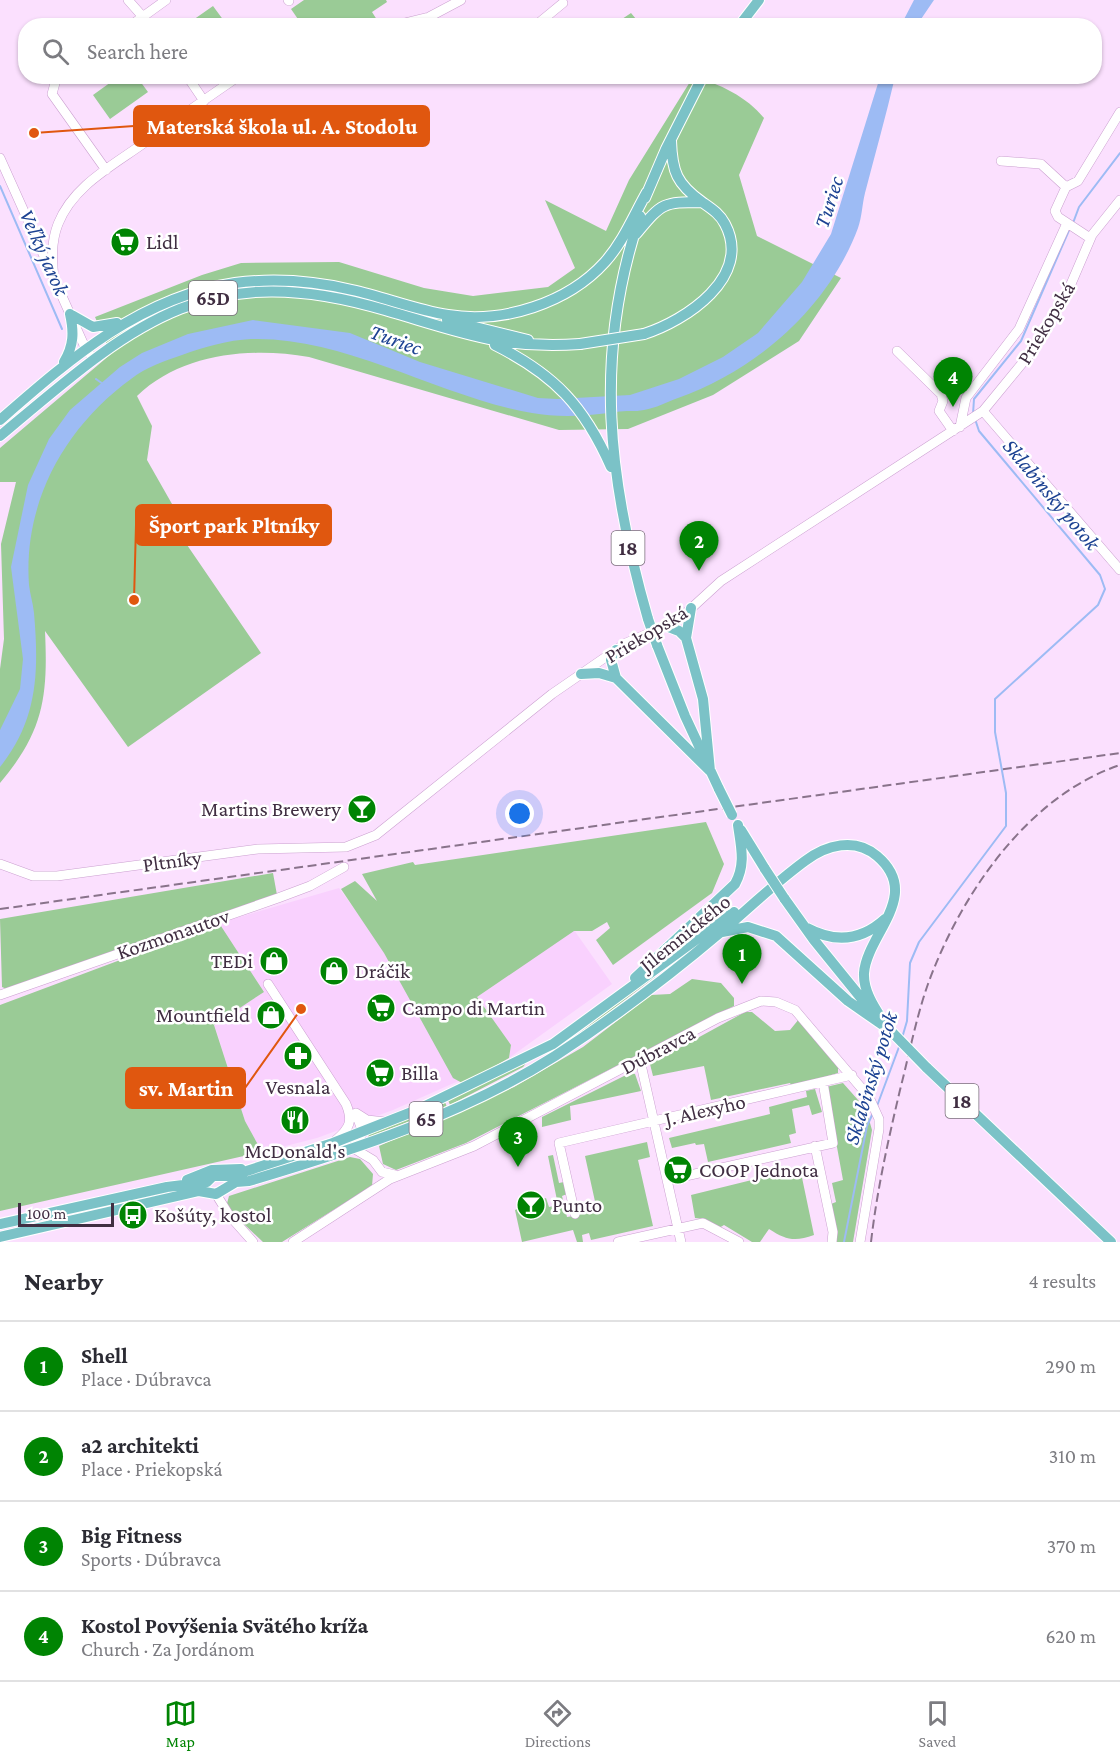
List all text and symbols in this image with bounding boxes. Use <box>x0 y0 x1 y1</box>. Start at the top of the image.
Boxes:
search box <box>18 18 1102 84</box>
icon: search <box>39 35 72 68</box>
text: Search here <box>87 39 188 64</box>
callout: Materská škola ul. A. Stodolu <box>134 106 429 146</box>
text: Materská škola ul. A. Stodolu <box>147 114 418 139</box>
water label: Turiec <box>808 173 849 231</box>
water label: Veľký jarok <box>14 205 75 301</box>
supermarket icon: Lidl <box>109 226 141 258</box>
place label: Lidl <box>146 230 179 254</box>
street label: Priekopská <box>1012 277 1080 369</box>
road number: 65D <box>189 281 237 315</box>
water label: Turiec <box>367 319 425 360</box>
pin: 4 <box>934 358 972 407</box>
water label: Sklabinský potok <box>998 434 1106 556</box>
callout: Šport park Pltníky <box>136 505 331 545</box>
text: Šport park Pltníky <box>149 513 320 538</box>
pin: 2 <box>680 522 718 571</box>
road number: 18 <box>612 531 644 565</box>
street label: Priekopská <box>600 600 692 668</box>
bar icon: Martins Brewery <box>346 793 378 825</box>
place label: Martins Brewery <box>201 797 341 821</box>
your location <box>505 799 534 828</box>
street label: Pltníky <box>141 845 203 877</box>
street label: Jilemnického <box>633 889 735 978</box>
street label: Kozmonautov <box>114 903 233 964</box>
pin: 1 <box>722 934 762 984</box>
shop icon: TEDi <box>258 945 290 977</box>
place label: TEDi <box>211 949 253 973</box>
shop icon: Dráčik <box>318 955 350 987</box>
place label: Dráčik <box>355 959 410 983</box>
supermarket icon: Campo di Martin <box>365 992 397 1024</box>
place label: Campo di Martin <box>402 996 545 1020</box>
shop icon: Mountfield <box>255 999 287 1031</box>
place label: Mountfield <box>156 1003 250 1027</box>
water label: Sklabinský potok <box>838 1007 903 1148</box>
street label: Dúbravca <box>617 1020 699 1079</box>
pharmacy icon: Vesnala <box>282 1040 314 1072</box>
supermarket icon: Billa <box>364 1057 396 1089</box>
place label: Billa <box>401 1061 439 1085</box>
callout: sv. Martin <box>126 1068 245 1108</box>
place label: Vesnala <box>266 1075 331 1099</box>
text: sv. Martin <box>139 1076 234 1101</box>
road number: 18 <box>946 1084 978 1118</box>
street label: J. Alexyho <box>660 1089 748 1131</box>
road number: 65 <box>410 1102 442 1136</box>
restaurant icon: McDonald's <box>279 1104 311 1136</box>
pin: 3 <box>498 1118 538 1167</box>
place label: McDonald's <box>244 1139 346 1163</box>
supermarket icon: COOP Jednota <box>662 1154 694 1186</box>
place label: COOP Jednota <box>699 1158 819 1182</box>
bar icon: Punto <box>515 1189 547 1221</box>
place label: Punto <box>552 1193 602 1217</box>
bus stop icon: Košúty, kostol <box>117 1199 149 1231</box>
scale bar <box>18 1200 114 1228</box>
place label: Košúty, kostol <box>154 1203 271 1227</box>
text: 100 m <box>27 1205 66 1222</box>
text: Nearby <box>24 1267 103 1296</box>
text: 4 results <box>1029 1270 1096 1292</box>
text: Shell <box>81 1343 128 1368</box>
text: 1 <box>40 1355 47 1377</box>
text: 290 m <box>1045 1355 1096 1377</box>
text: Place · Dúbravca <box>81 1368 212 1390</box>
text: a2 architekti <box>81 1433 199 1458</box>
text: 2 <box>38 1445 49 1467</box>
text: 310 m <box>1049 1445 1096 1467</box>
text: Place · Priekopská <box>81 1458 222 1480</box>
text: Big Fitness <box>81 1523 182 1548</box>
text: 3 <box>39 1535 48 1557</box>
text: 370 m <box>1047 1535 1096 1557</box>
text: Sports · Dúbravca <box>81 1548 221 1570</box>
text: Kostol Povýšenia Svätého kríža <box>81 1613 368 1638</box>
text: 4 <box>38 1625 49 1647</box>
text: 620 m <box>1046 1625 1096 1647</box>
text: Church · Za Jordánom <box>81 1638 255 1660</box>
tab: Map <box>164 1697 197 1750</box>
tab: Directions <box>525 1697 591 1750</box>
tab: Saved <box>919 1697 956 1750</box>

